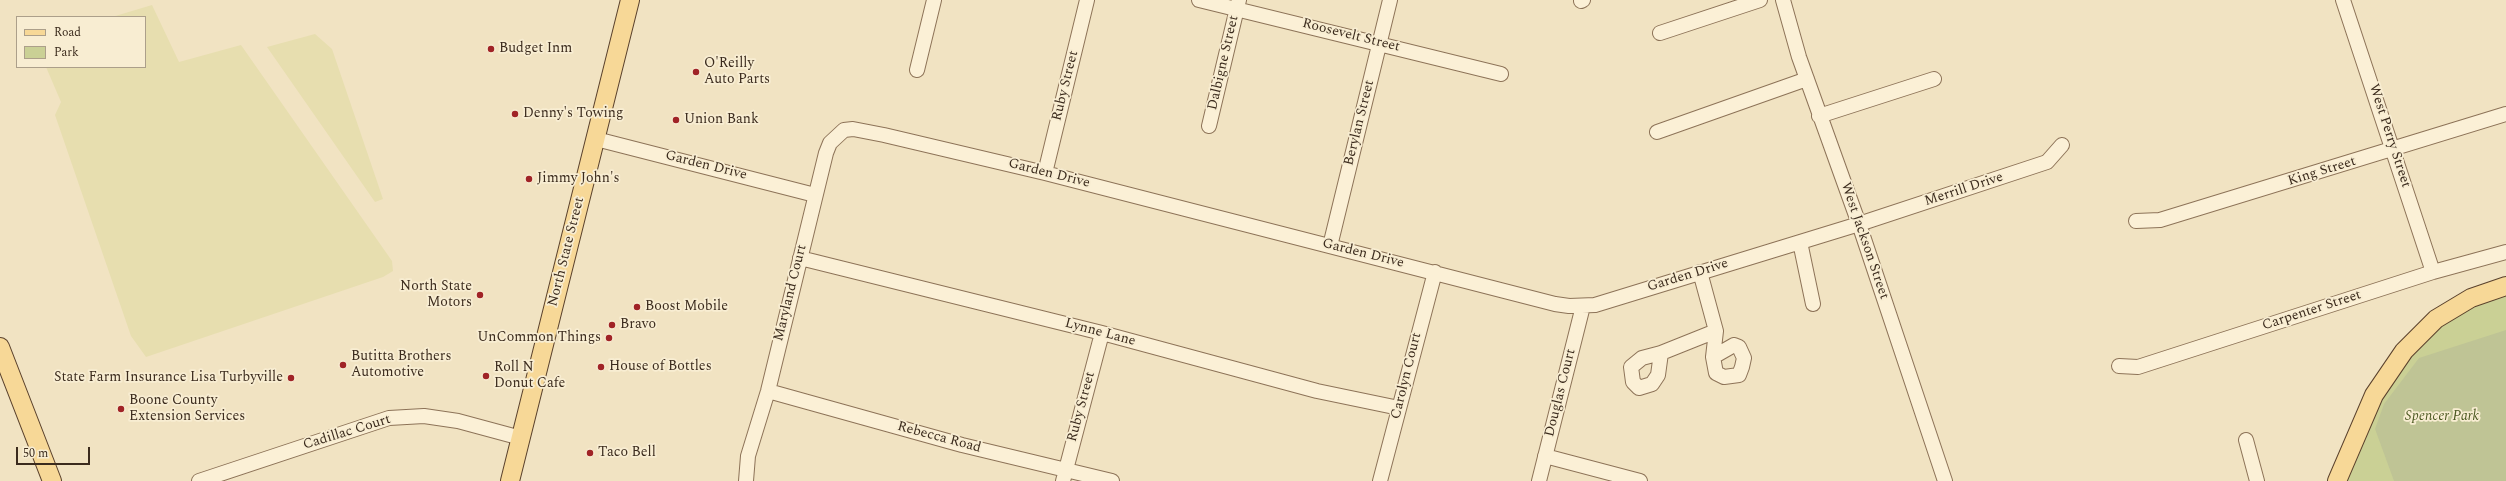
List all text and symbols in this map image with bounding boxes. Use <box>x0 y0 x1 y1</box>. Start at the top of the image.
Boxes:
street label: Dalbigne Street <box>1205 14 1243 112</box>
legend <box>16 16 146 68</box>
street label: Roosevelt Street <box>1300 16 1402 56</box>
text: Road <box>54 23 81 42</box>
place label: Budget Inm <box>499 41 572 57</box>
text: Park <box>54 43 79 62</box>
marker: Budget Inm <box>486 44 496 54</box>
street label: Ruby Street <box>1049 49 1083 123</box>
place label: O'Reilly Auto Parts <box>704 56 770 88</box>
marker: O'Reilly Auto Parts <box>691 67 701 77</box>
street label: Berylan Street <box>1341 78 1379 168</box>
street label: West Perry Street <box>2364 82 2414 190</box>
place label: Denny's Towing <box>523 106 623 122</box>
marker: Denny's Towing <box>510 109 520 119</box>
place label: Union Bank <box>684 112 759 128</box>
marker: Union Bank <box>671 115 681 125</box>
street label: Garden Drive <box>663 148 749 184</box>
street label: King Street <box>2286 154 2358 190</box>
street label: Garden Drive <box>1006 156 1092 192</box>
street label: Merrill Drive <box>1923 169 2005 211</box>
place label: Jimmy John's <box>537 171 619 187</box>
marker: Jimmy John's <box>524 174 534 184</box>
street label: West Jackson Street <box>1836 180 1892 302</box>
street label: North State Street <box>545 196 589 308</box>
street label: Garden Drive <box>1320 236 1406 272</box>
street label: Maryland Court <box>771 243 811 343</box>
street label: Garden Drive <box>1646 256 1730 296</box>
place label: North State Motors <box>400 279 472 312</box>
street label: Carpenter Street <box>2260 287 2364 335</box>
marker: North State Motors <box>475 290 485 300</box>
place label: Boost Mobile <box>645 299 728 315</box>
marker: Boost Mobile <box>632 302 642 312</box>
street label: Lynne Lane <box>1063 315 1137 351</box>
place label: Bravo <box>620 317 656 333</box>
marker: Bravo <box>607 320 617 330</box>
place label: UnCommon Things <box>477 330 601 346</box>
street label: Carolyn Court <box>1388 331 1426 421</box>
marker: UnCommon Things <box>604 333 614 343</box>
street label: Douglas Court <box>1542 347 1580 439</box>
place label: Butitta Brothers Automotive <box>351 349 451 382</box>
place label: House of Bottles <box>609 359 712 375</box>
marker: Butitta Brothers Automotive <box>338 360 348 370</box>
place label: Roll N Donut Cafe <box>494 360 565 392</box>
marker: House of Bottles <box>596 362 606 372</box>
place label: State Farm Insurance Lisa Turbyville <box>54 370 283 386</box>
street label: Ruby Street <box>1065 370 1099 444</box>
marker: Roll N Donut Cafe <box>481 371 491 381</box>
marker: State Farm Insurance Lisa Turbyville <box>286 373 296 383</box>
place label: Boone County Extension Services <box>129 393 245 426</box>
marker: Boone County Extension Services <box>116 404 126 414</box>
park label: Spencer Park <box>2405 409 2479 425</box>
street label: Cadillac Court <box>301 412 393 454</box>
street label: Rebecca Road <box>895 419 983 457</box>
scale bar <box>18 439 92 465</box>
text: 50 m <box>23 444 48 463</box>
place label: Taco Bell <box>598 445 656 461</box>
marker: Taco Bell <box>585 448 595 458</box>

